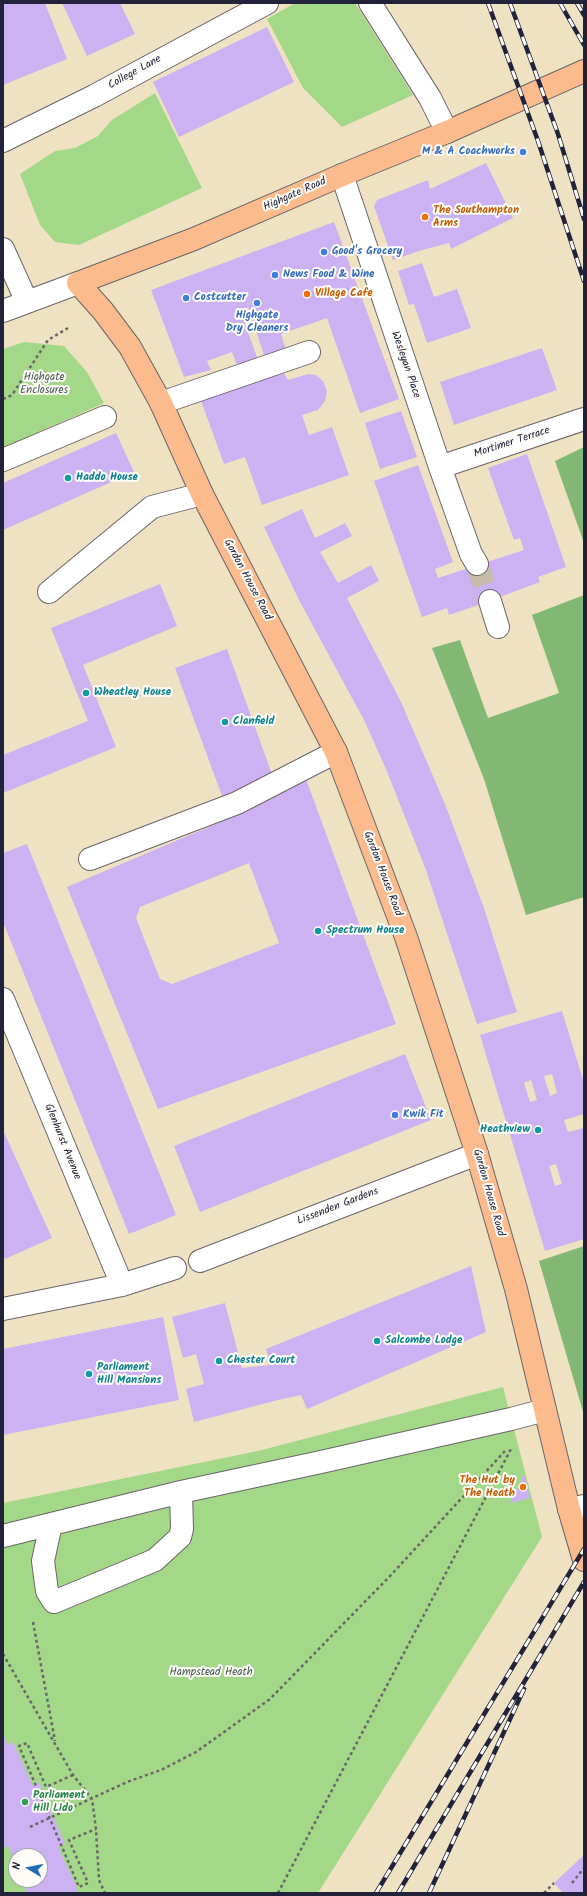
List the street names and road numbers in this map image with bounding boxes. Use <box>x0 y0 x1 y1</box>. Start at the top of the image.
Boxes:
street label: College Lane <box>106 53 164 93</box>
street label: Highgate Road <box>262 175 328 215</box>
street label: Wesleyan Place <box>387 330 423 400</box>
street label: Mortimer Terrace <box>472 425 552 461</box>
street label: Gordon House Road <box>220 537 274 623</box>
street label: Gordon House Road <box>360 830 404 918</box>
street label: Glenhurst Avenue <box>41 1102 83 1182</box>
street label: Gordon House Road <box>469 1148 507 1238</box>
street label: Lissenden Gardens <box>295 1185 381 1229</box>

